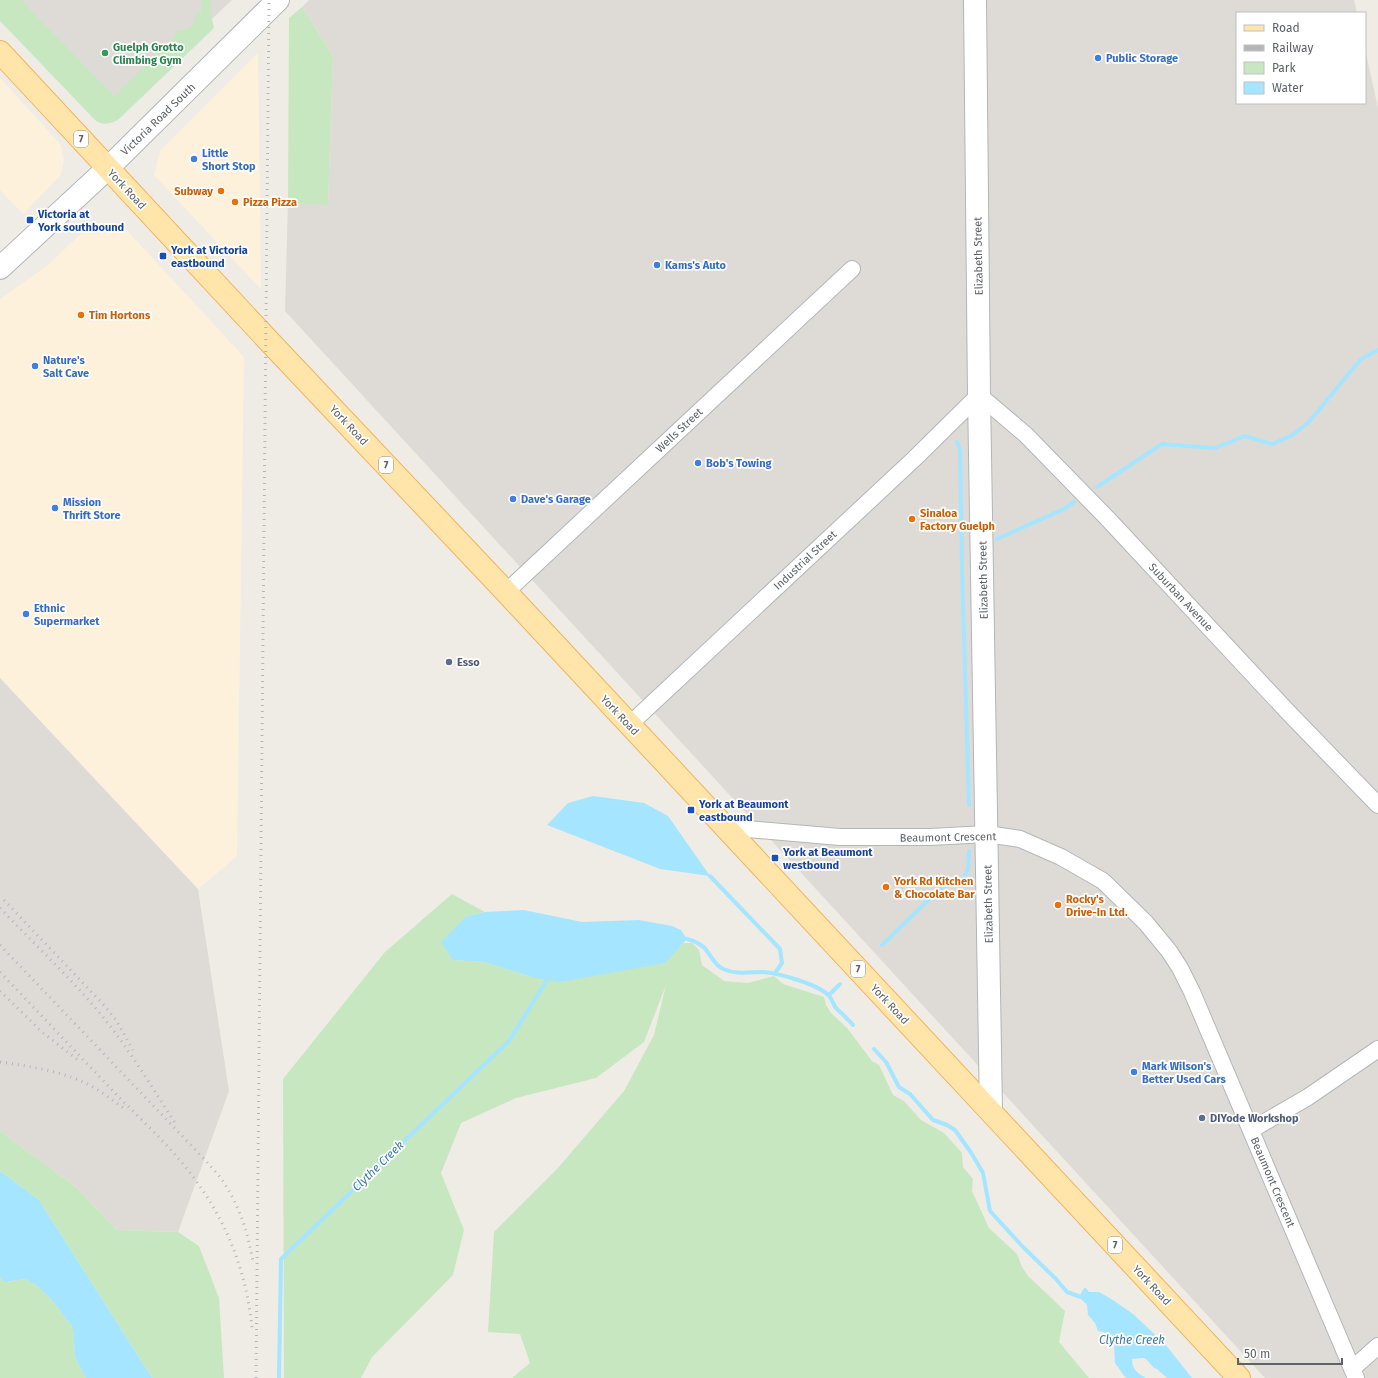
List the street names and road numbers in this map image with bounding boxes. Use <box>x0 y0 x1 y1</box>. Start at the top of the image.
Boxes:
street label: Victoria Road South <box>118 80 198 158</box>
road number: 7 <box>74 131 88 147</box>
street label: York Road <box>105 167 148 212</box>
street label: Elizabeth Street <box>971 217 986 295</box>
street label: York Road <box>327 403 370 448</box>
street label: Wells Street <box>653 405 705 455</box>
road number: 7 <box>379 457 393 473</box>
street label: Industrial Street <box>771 528 839 593</box>
street label: Elizabeth Street <box>976 541 991 619</box>
street label: Suburban Avenue <box>1146 561 1215 634</box>
street label: York Road <box>598 693 641 738</box>
street label: Beaumont Crescent <box>900 830 996 845</box>
street label: Elizabeth Street <box>981 865 996 943</box>
road number: 7 <box>851 961 865 977</box>
street label: York Road <box>868 982 911 1027</box>
street label: Beaumont Crescent <box>1248 1135 1297 1229</box>
road number: 7 <box>1108 1237 1122 1253</box>
street label: York Road <box>1130 1263 1173 1308</box>

